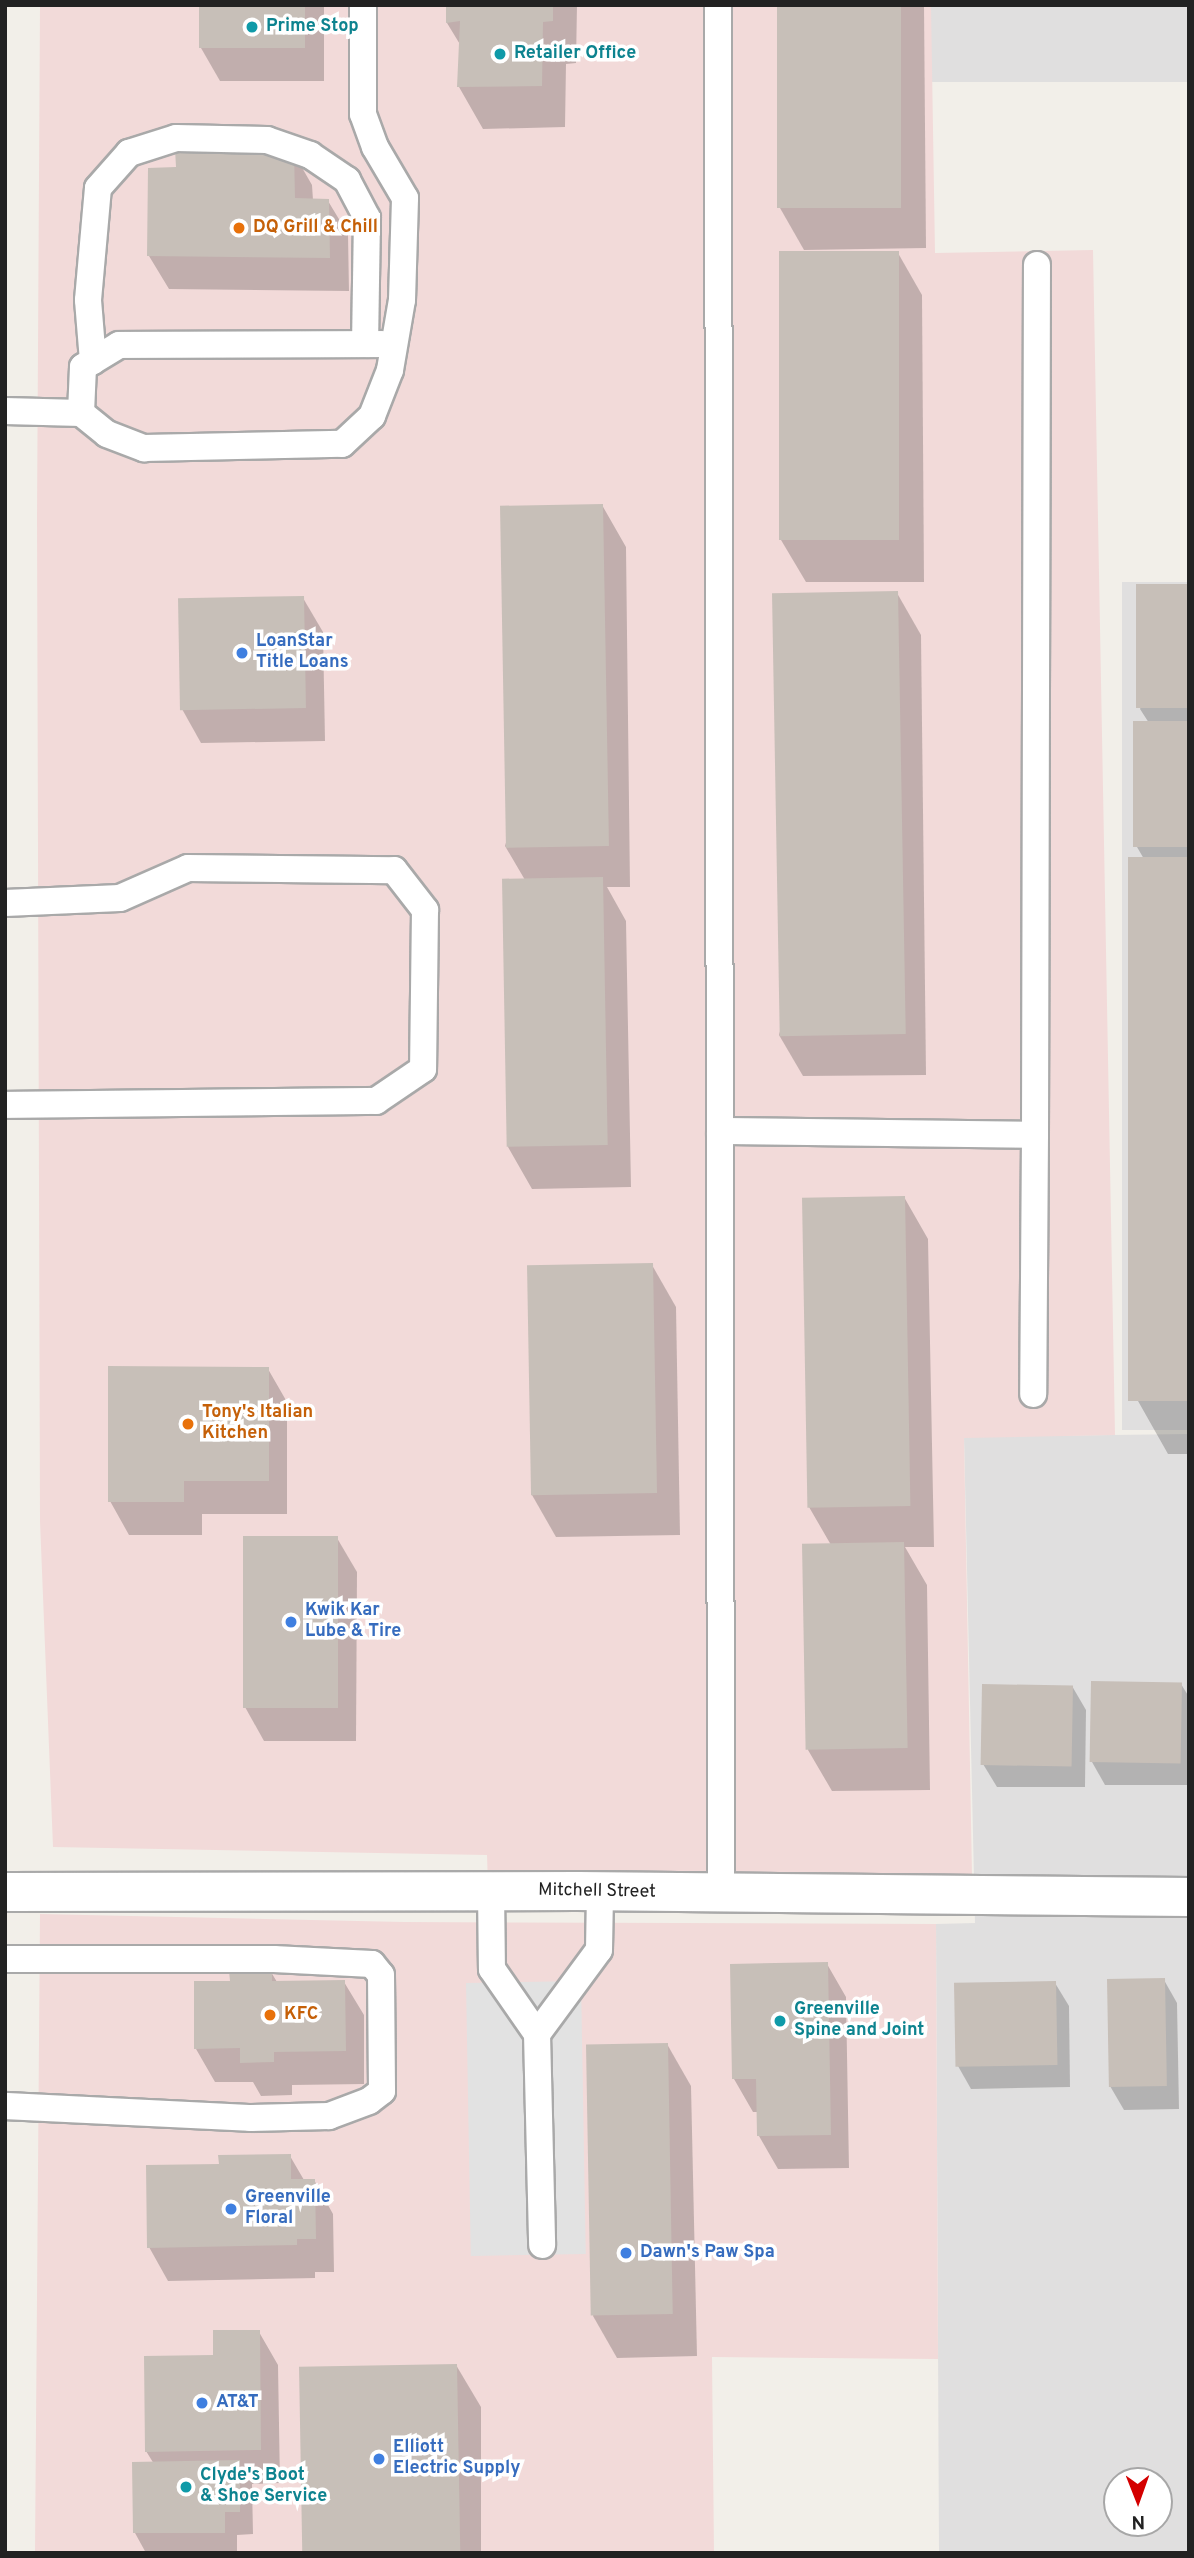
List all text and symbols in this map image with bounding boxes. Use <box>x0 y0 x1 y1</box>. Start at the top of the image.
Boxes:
place label: Prime Stop <box>266 16 359 38</box>
marker: Prime Stop <box>244 19 260 35</box>
place label: Retailer Office <box>514 43 636 65</box>
marker: Retailer Office <box>492 46 508 62</box>
place label: DQ Grill & Chill <box>253 217 378 239</box>
marker: DQ Grill & Chill <box>231 220 247 236</box>
place label: LoanStar Title Loans <box>256 632 349 674</box>
marker: LoanStar Title Loans <box>234 645 250 661</box>
place label: Tony's Italian Kitchen <box>202 1403 313 1446</box>
marker: Tony's Italian Kitchen <box>180 1416 196 1432</box>
place label: Kwik Kar Lube & Tire <box>305 1601 401 1644</box>
marker: Kwik Kar Lube & Tire <box>283 1614 299 1630</box>
street label: Mitchell Street <box>538 1880 656 1904</box>
place label: Greenville Spine and Joint <box>794 2000 924 2042</box>
place label: KFC <box>284 2004 318 2026</box>
marker: KFC <box>262 2007 278 2023</box>
marker: Greenville Spine and Joint <box>772 2013 788 2029</box>
place label: Greenville Floral <box>245 2188 331 2230</box>
marker: Greenville Floral <box>223 2201 239 2217</box>
place label: Dawn's Paw Spa <box>640 2242 775 2264</box>
marker: Dawn's Paw Spa <box>618 2245 634 2261</box>
place label: AT&T <box>216 2392 258 2414</box>
marker: AT&T <box>194 2395 210 2411</box>
place label: Elliott Electric Supply <box>393 2438 520 2480</box>
marker: Elliott Electric Supply <box>371 2451 387 2467</box>
place label: Clyde's Boot & Shoe Service <box>200 2466 327 2508</box>
north arrow <box>1103 2467 1173 2537</box>
marker: Clyde's Boot & Shoe Service <box>178 2479 194 2495</box>
text: N <box>1131 2509 1145 2533</box>

